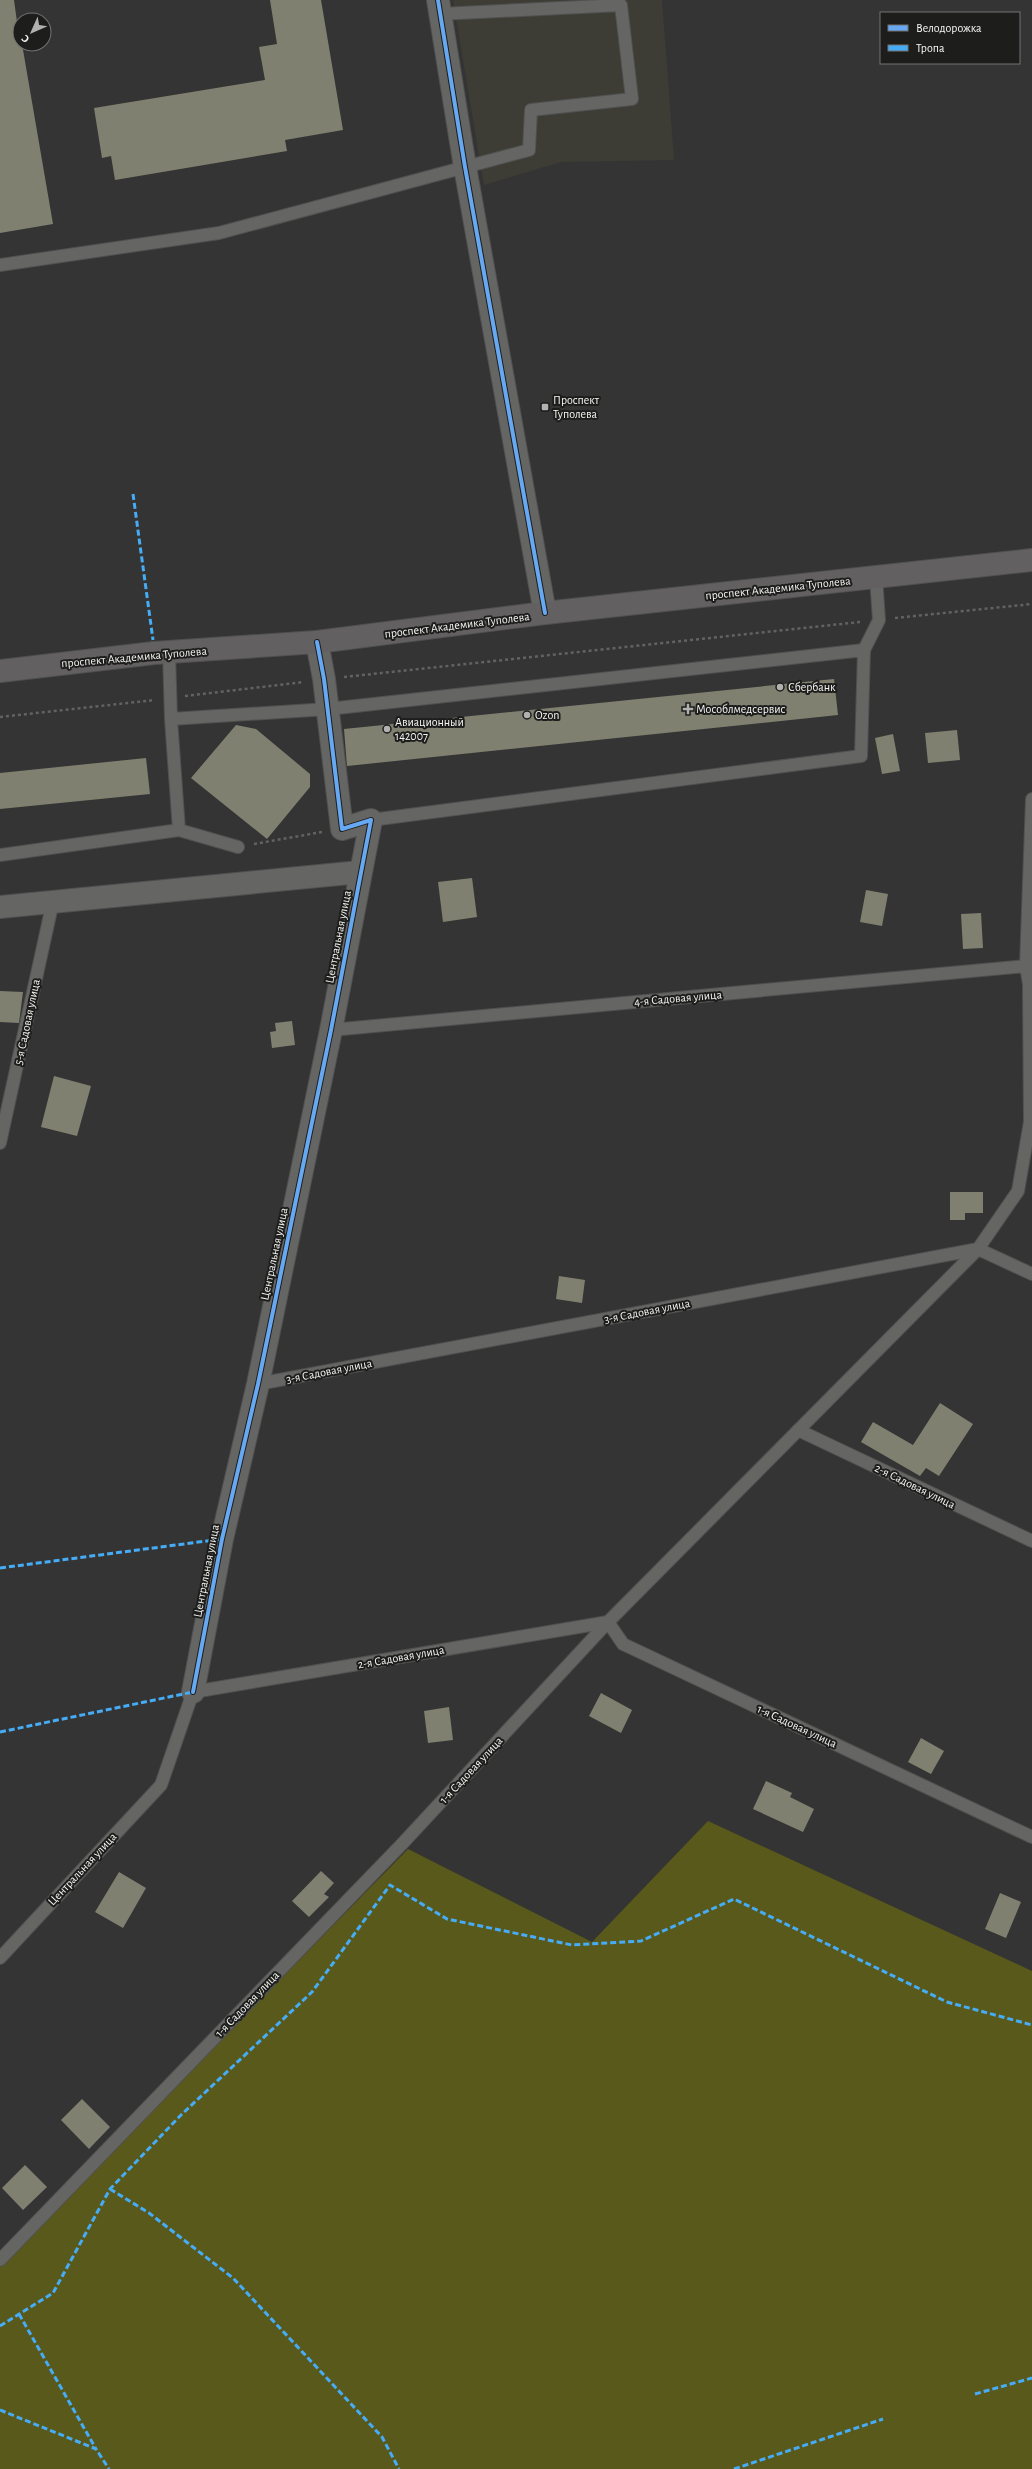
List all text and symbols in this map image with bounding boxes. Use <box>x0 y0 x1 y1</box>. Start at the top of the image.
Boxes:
north arrow <box>12 12 52 52</box>
legend <box>880 12 1020 64</box>
text: Велодорожка <box>916 22 982 34</box>
text: С <box>19 33 31 45</box>
text: Тропа <box>916 42 945 54</box>
place label: Проспект Туполева <box>553 394 600 421</box>
marker: Проспект Туполева <box>540 402 550 412</box>
street label: проспект Академика Туполева <box>705 574 852 603</box>
street label: проспект Академика Туполева <box>384 610 531 641</box>
street label: проспект Академика Туполева <box>61 645 208 670</box>
place label: Сбербанк <box>788 681 836 693</box>
marker: Сбербанк <box>775 682 785 692</box>
place label: Мособлмедсервис <box>696 703 785 715</box>
marker: Мособлмедсервис <box>683 704 693 714</box>
place label: Ozon <box>535 709 559 721</box>
marker: Ozon <box>522 710 532 720</box>
place label: Авиационный 142007 <box>395 716 464 742</box>
marker: Авиационный 142007 <box>382 724 392 734</box>
street label: Центральная улица <box>323 889 354 985</box>
street label: 5-я Садовая улица <box>12 978 43 1066</box>
street label: 4-я Садовая улица <box>634 988 723 1009</box>
street label: Центральная улица <box>258 1206 291 1302</box>
street label: 3-я Садовая улица <box>603 1297 692 1326</box>
street label: 3-я Садовая улица <box>285 1357 374 1386</box>
street label: 2-я Садовая улица <box>873 1461 957 1512</box>
street label: Центральная улица <box>191 1523 222 1619</box>
street label: 2-я Садовая улица <box>357 1643 446 1672</box>
street label: 1-я Садовая улица <box>755 1702 839 1751</box>
street label: 1-я Садовая улица <box>437 1734 506 1806</box>
street label: Центральная улица <box>45 1830 120 1908</box>
street label: 1-я Садовая улица <box>213 1968 282 2040</box>

